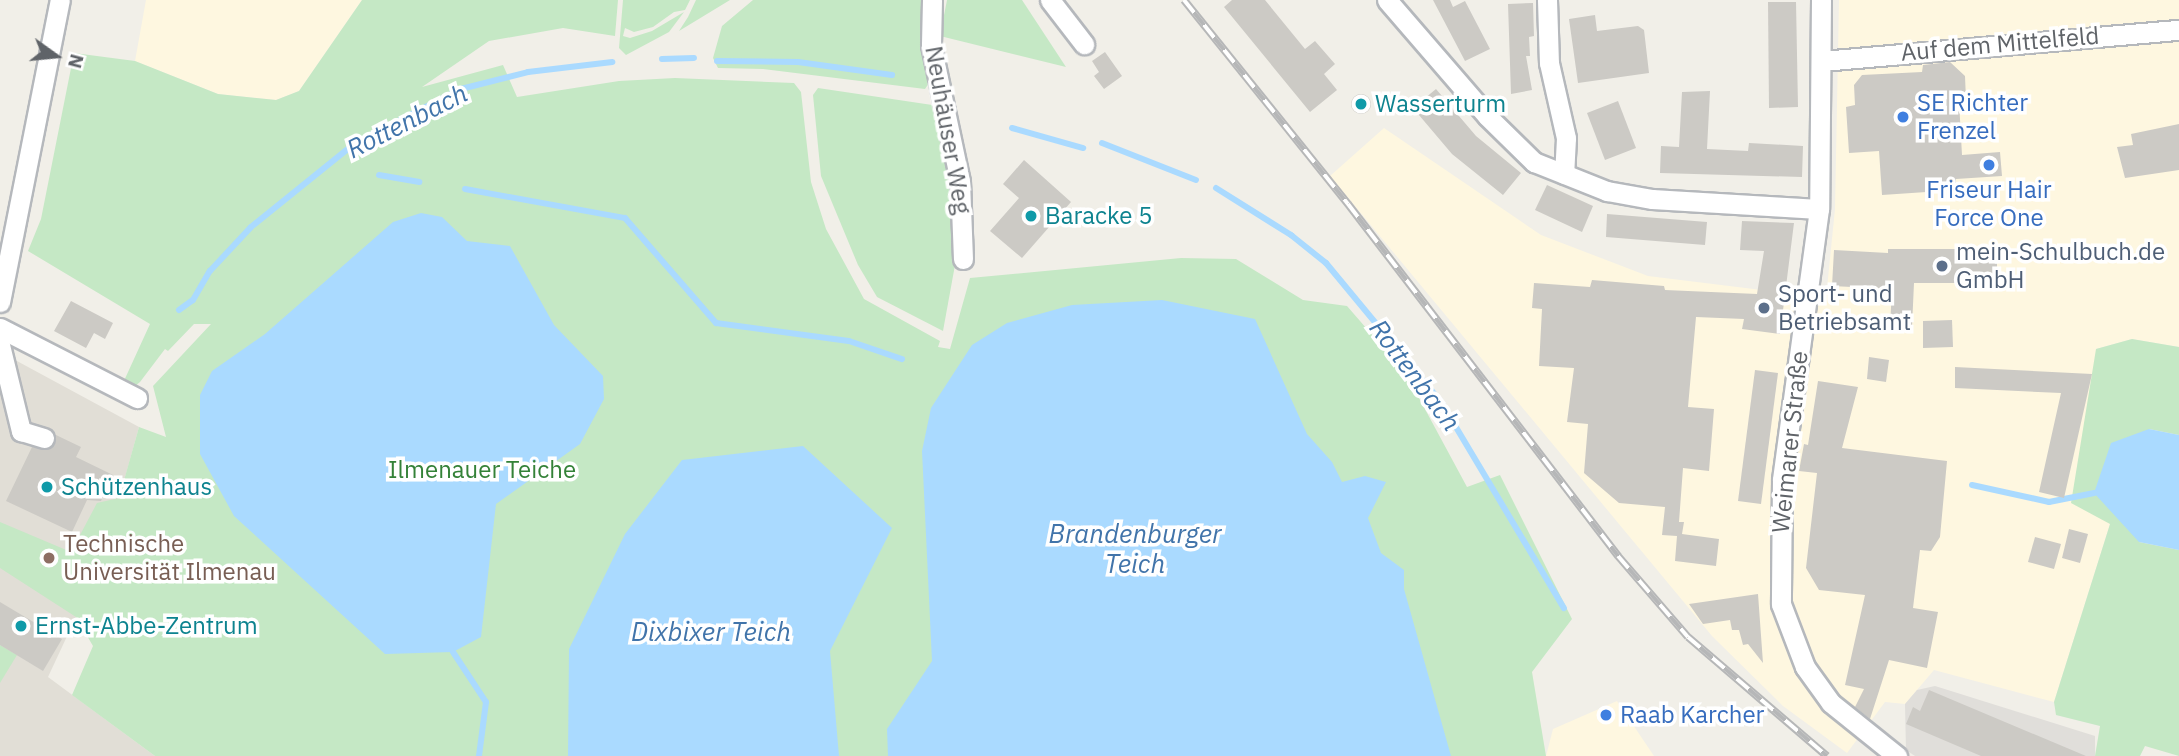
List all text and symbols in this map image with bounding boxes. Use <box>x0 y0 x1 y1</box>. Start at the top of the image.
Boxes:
north arrow <box>21 21 91 91</box>
street label: Auf dem Mittelfeld <box>1900 21 2100 67</box>
street label: Neuhäuser Weg <box>919 44 977 216</box>
text: N <box>63 52 90 71</box>
water label: Rottenbach <box>341 77 473 165</box>
place label: SE Richter Frenzel <box>1917 89 2028 145</box>
place label: Wasserturm <box>1375 90 1506 118</box>
marker: Wasserturm <box>1353 96 1369 112</box>
marker: SE Richter Frenzel <box>1895 109 1911 125</box>
marker: Friseur Hair Force One <box>1981 157 1997 173</box>
place label: Friseur Hair Force One <box>1926 176 2052 232</box>
place label: Baracke 5 <box>1045 202 1153 230</box>
marker: Baracke 5 <box>1023 208 1039 224</box>
place label: mein-Schulbuch.de GmbH <box>1956 238 2165 294</box>
marker: mein-Schulbuch.de GmbH <box>1934 258 1950 274</box>
place label: Sport- und Betriebsamt <box>1778 280 1911 336</box>
marker: Sport- und Betriebsamt <box>1756 300 1772 316</box>
water label: Rottenbach <box>1363 313 1467 437</box>
street label: Weimarer Straße <box>1766 350 1814 534</box>
park label: Ilmenauer Teiche <box>388 456 576 484</box>
place label: Schützenhaus <box>61 473 212 501</box>
marker: Schützenhaus <box>39 479 55 495</box>
water label: Brandenburger Teich <box>1049 518 1221 580</box>
place label: Technische Universität Ilmenau <box>63 530 276 586</box>
marker: Technische Universität Ilmenau <box>41 550 57 566</box>
place label: Ernst-Abbe-Zentrum <box>35 612 258 640</box>
water label: Dixbixer Teich <box>631 616 791 648</box>
marker: Ernst-Abbe-Zentrum <box>13 618 29 634</box>
place label: Raab Karcher <box>1620 701 1764 729</box>
marker: Raab Karcher <box>1598 707 1614 723</box>

